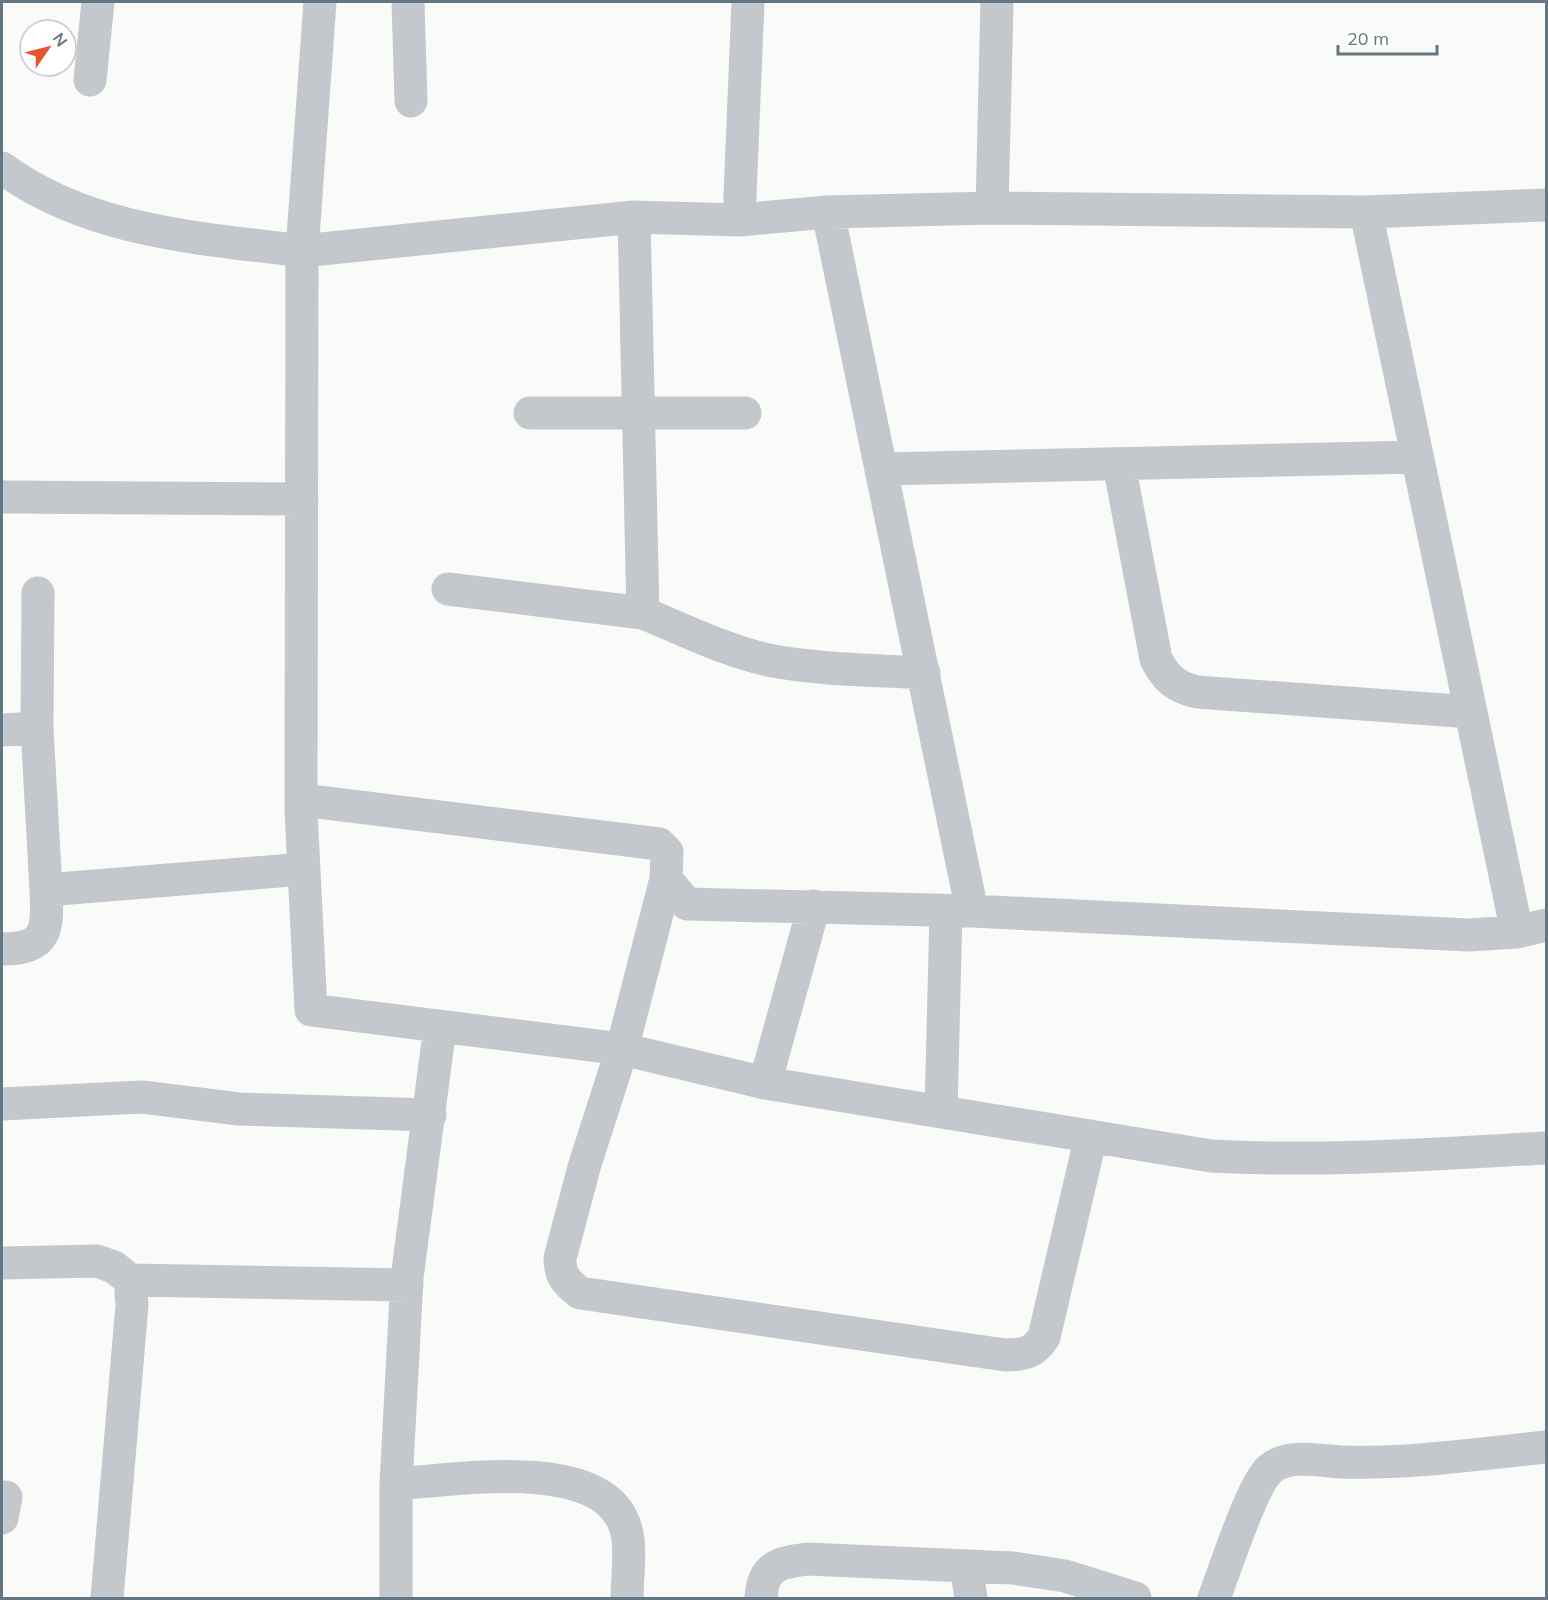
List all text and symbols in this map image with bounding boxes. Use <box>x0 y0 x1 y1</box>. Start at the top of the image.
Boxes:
north arrow <box>18 18 78 78</box>
scale bar <box>1338 18 1437 56</box>
text: 20 m <box>1347 27 1389 50</box>
text: N <box>49 29 72 50</box>

